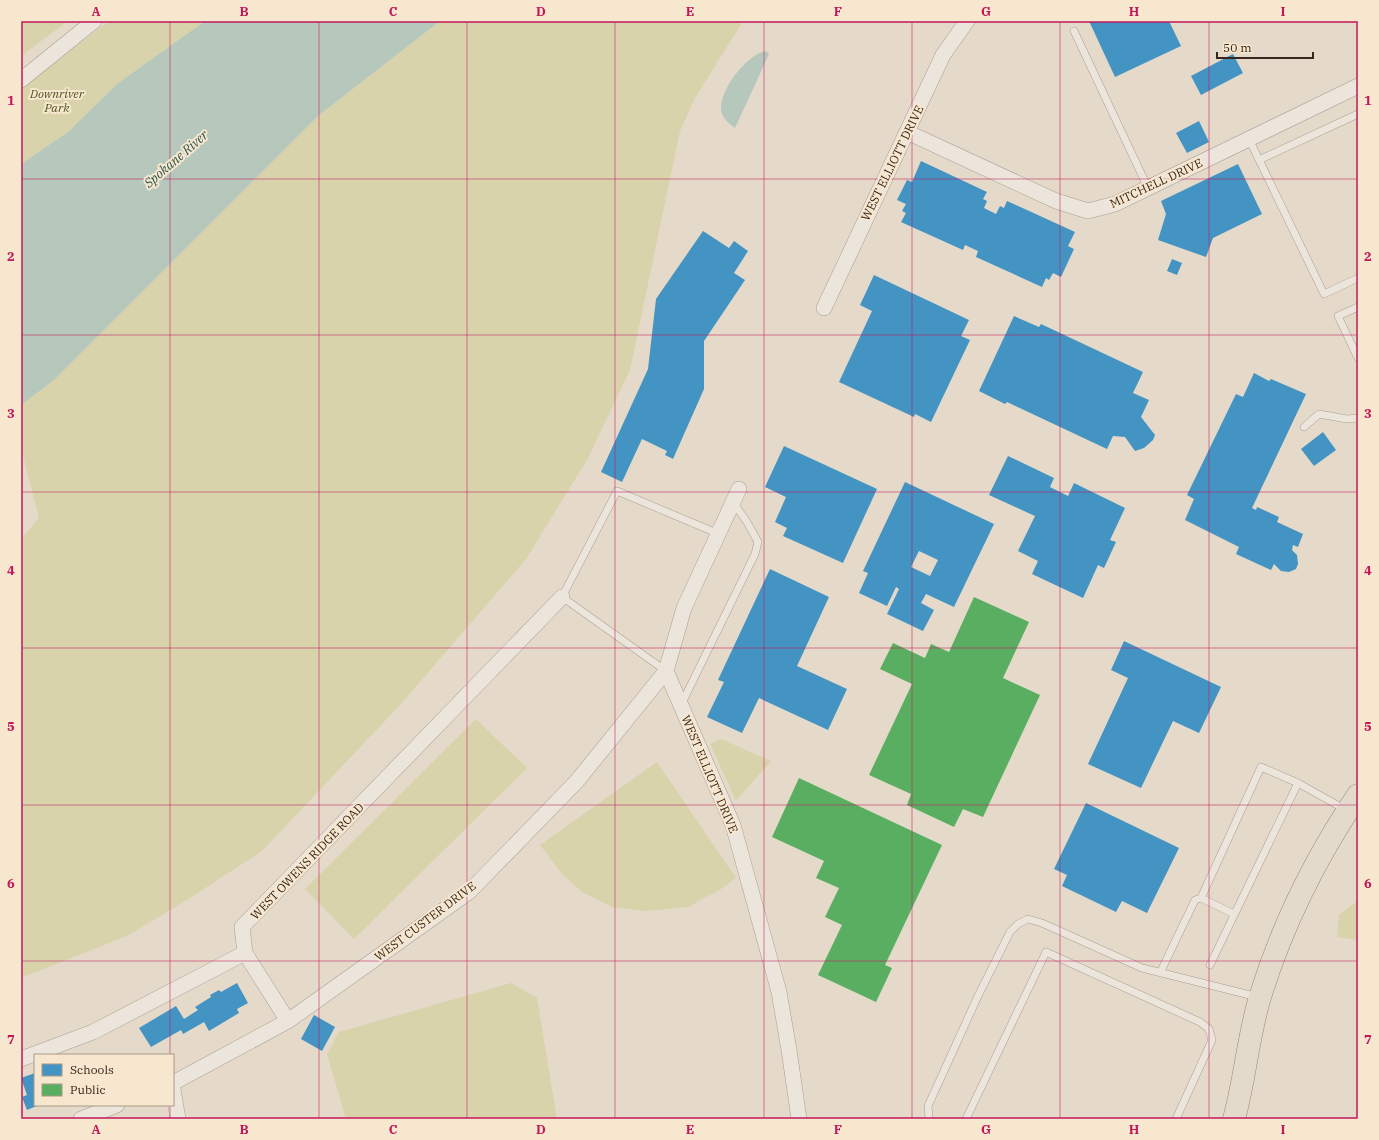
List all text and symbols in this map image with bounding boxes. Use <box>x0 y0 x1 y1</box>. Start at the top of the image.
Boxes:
text: A <box>91 3 101 20</box>
text: B <box>239 3 249 20</box>
text: C <box>389 3 398 20</box>
text: D <box>536 3 546 20</box>
text: E <box>686 3 694 20</box>
text: F <box>834 3 842 20</box>
text: G <box>981 3 991 20</box>
text: H <box>1129 3 1140 20</box>
text: I <box>1281 3 1286 20</box>
scale bar <box>1217 34 1313 60</box>
text: 50 m <box>1223 40 1252 55</box>
park label: Downriver Park <box>29 86 85 115</box>
text: 1 <box>7 92 15 109</box>
text: 1 <box>1364 92 1372 109</box>
street label: WEST ELLIOTT DRIVE <box>858 103 926 223</box>
water label: Spokane River <box>140 126 212 192</box>
street label: MITCHELL DRIVE <box>1107 155 1205 211</box>
text: 2 <box>7 248 15 265</box>
text: 2 <box>1364 248 1372 265</box>
text: 3 <box>7 405 15 422</box>
text: 3 <box>1364 405 1372 422</box>
text: 4 <box>7 562 15 579</box>
text: 4 <box>1364 562 1372 579</box>
street label: WEST ELLIOTT DRIVE <box>678 713 742 835</box>
text: 5 <box>7 718 15 735</box>
text: 5 <box>1364 718 1372 735</box>
street label: WEST OWENS RIDGE ROAD <box>247 799 367 923</box>
text: 6 <box>7 875 15 892</box>
text: 6 <box>1364 875 1372 892</box>
street label: WEST CUSTER DRIVE <box>371 878 479 964</box>
text: 7 <box>7 1031 15 1048</box>
text: 7 <box>1364 1031 1372 1048</box>
legend <box>34 1054 174 1106</box>
text: Schools <box>70 1062 114 1077</box>
text: Public <box>70 1082 106 1097</box>
text: A <box>91 1121 101 1138</box>
text: B <box>239 1121 249 1138</box>
text: C <box>389 1121 398 1138</box>
text: D <box>536 1121 546 1138</box>
text: E <box>686 1121 694 1138</box>
text: F <box>834 1121 842 1138</box>
text: G <box>981 1121 991 1138</box>
text: H <box>1129 1121 1140 1138</box>
text: I <box>1281 1121 1286 1138</box>

